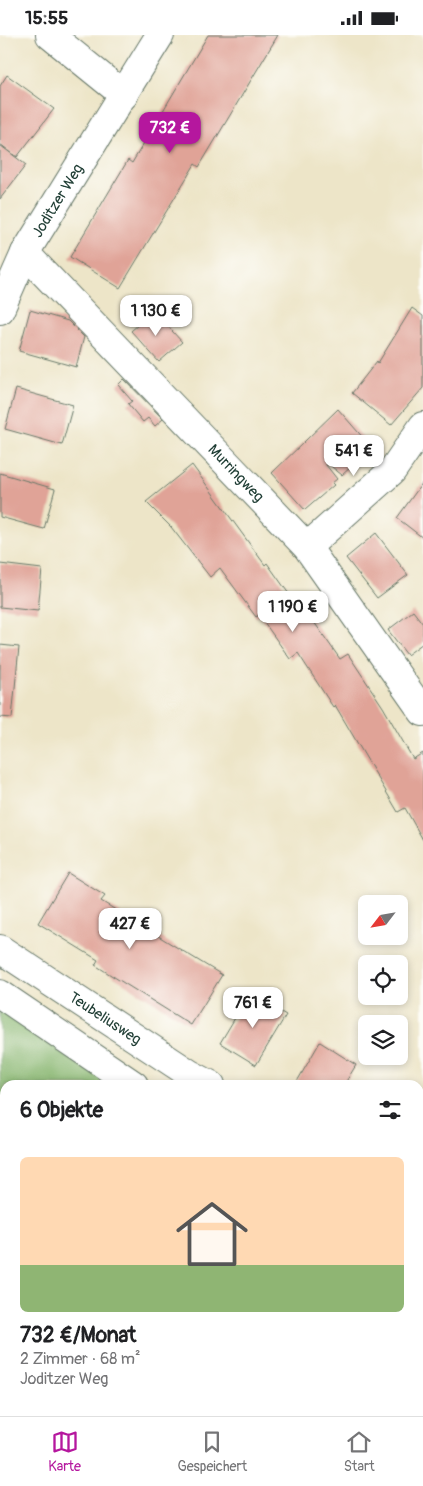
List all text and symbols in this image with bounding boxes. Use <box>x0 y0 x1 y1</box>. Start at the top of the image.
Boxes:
text: 15:55 <box>25 6 68 30</box>
pin: 732 € <box>135 111 205 154</box>
text: 732 € <box>150 118 190 138</box>
street label: Joditzer Weg <box>28 160 88 241</box>
pin: 1 130 € <box>110 295 202 337</box>
text: 1 130 € <box>131 301 181 321</box>
pin: 541 € <box>319 435 389 477</box>
street label: Murringweg <box>204 441 268 506</box>
text: 541 € <box>335 441 373 461</box>
pin: 1 190 € <box>247 591 339 633</box>
text: 1 190 € <box>268 597 318 617</box>
north arrow <box>358 895 408 945</box>
map controls <box>358 895 408 1065</box>
pin: 427 € <box>95 907 165 950</box>
text: 427 € <box>110 914 150 934</box>
button: locate <box>358 955 408 1005</box>
pin: 761 € <box>218 987 288 1029</box>
street label: Teubeliusweg <box>65 988 145 1049</box>
text: 761 € <box>234 993 272 1013</box>
button: layers <box>358 1015 408 1065</box>
icon: filters <box>376 1096 404 1124</box>
text: 6 Objekte <box>20 1097 103 1124</box>
icon: home <box>167 1189 257 1279</box>
text: 732 €/Monat <box>20 1322 136 1349</box>
text: 2 Zimmer · 68 m² <box>20 1349 140 1369</box>
text: Joditzer Weg <box>20 1369 108 1389</box>
tab: Karte <box>48 1428 81 1475</box>
tab: Gespeichert <box>177 1428 247 1475</box>
tab: Start <box>344 1428 375 1475</box>

